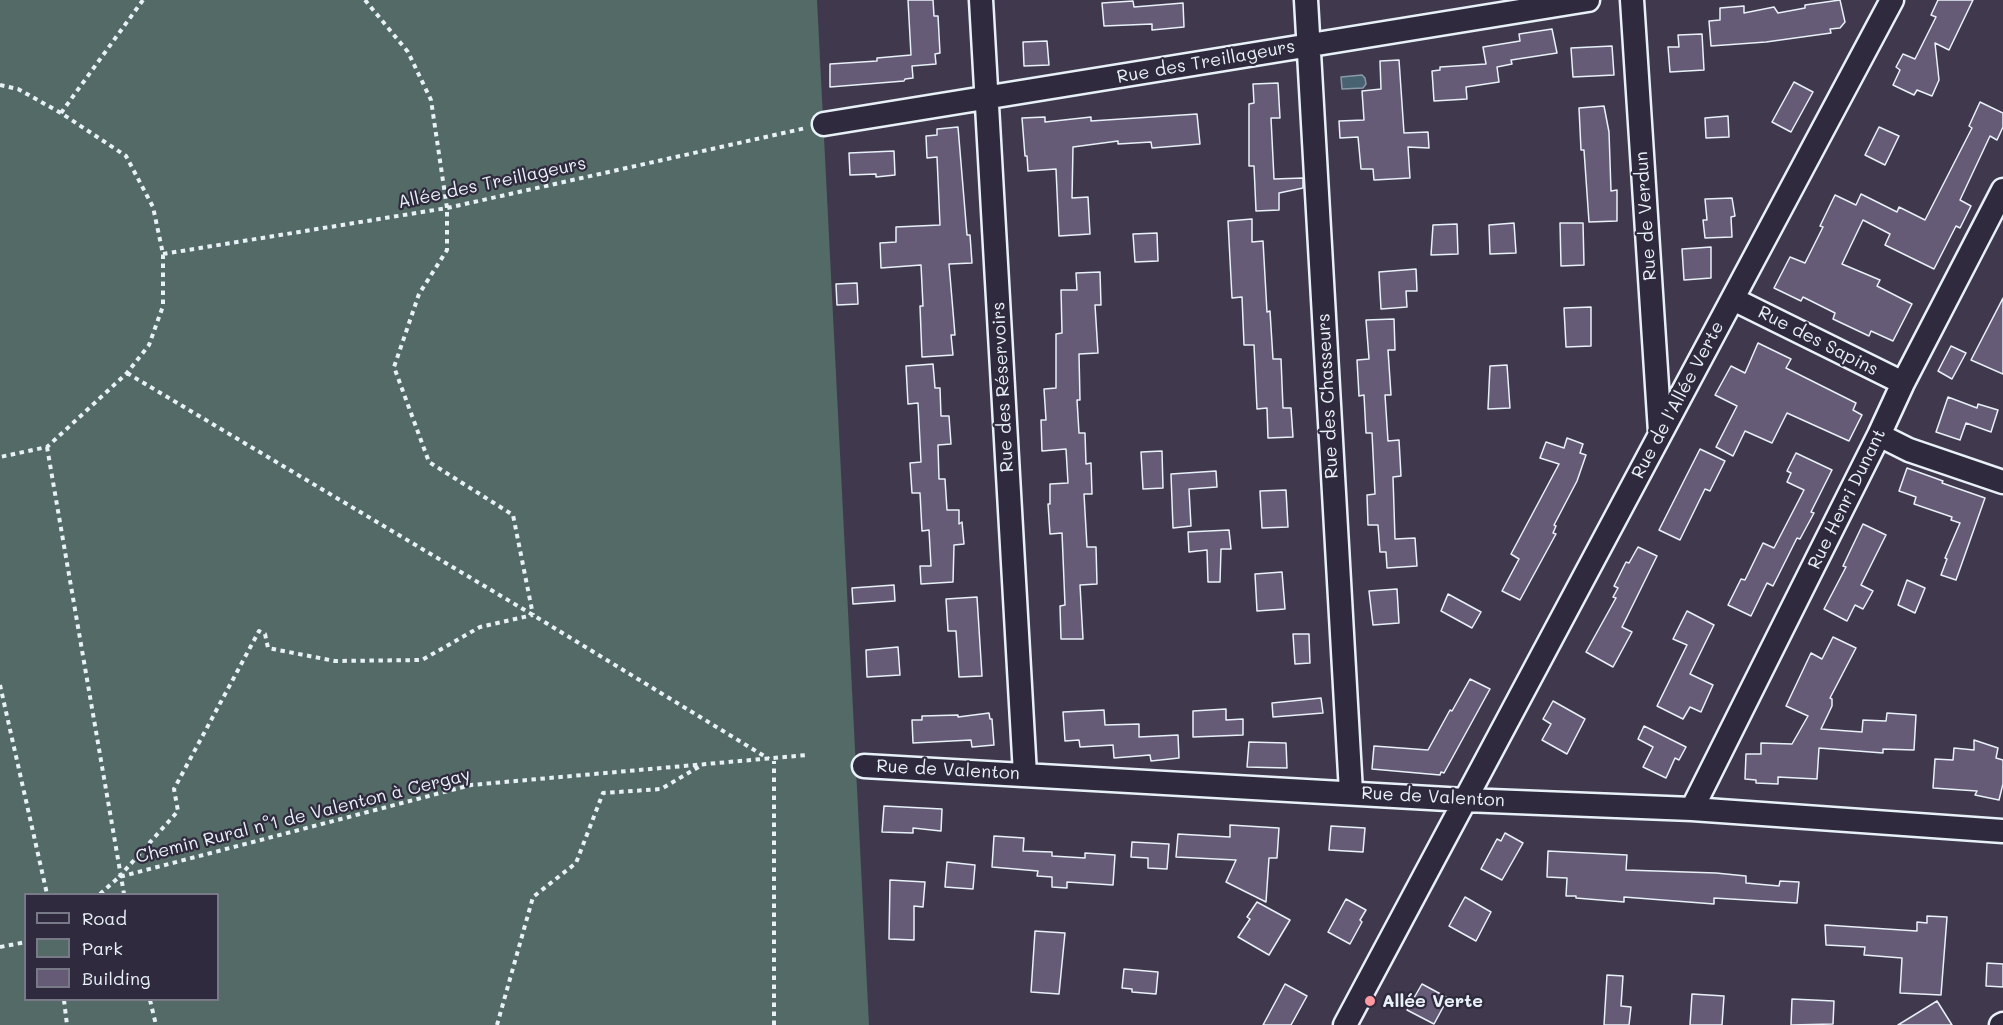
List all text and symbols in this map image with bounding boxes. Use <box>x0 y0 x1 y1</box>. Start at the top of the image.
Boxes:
street label: Rue des Treillageurs <box>1115 36 1297 88</box>
street label: Rue de Verdun <box>1631 151 1661 281</box>
street label: Allée des Treillageurs <box>396 153 588 213</box>
street label: Rue des Réservoirs <box>988 301 1018 473</box>
street label: Rue des Sapins <box>1754 301 1882 381</box>
street label: Rue des Chasseurs <box>1313 313 1343 479</box>
street label: Rue de l'Allée Verte <box>1627 317 1729 483</box>
street label: Rue Henri Dunant <box>1804 425 1890 573</box>
street label: Rue de Valenton <box>876 755 1020 785</box>
street label: Chemin Rural n°1 de Valenton à Cergay <box>133 764 473 868</box>
street label: Rue de Valenton <box>1361 782 1505 812</box>
legend <box>24 893 219 1001</box>
text: Road <box>82 906 127 930</box>
text: Park <box>82 936 123 960</box>
text: Building <box>82 966 150 990</box>
place label: Allée Verte <box>1382 990 1483 1012</box>
marker: Allée Verte <box>1363 994 1377 1008</box>

